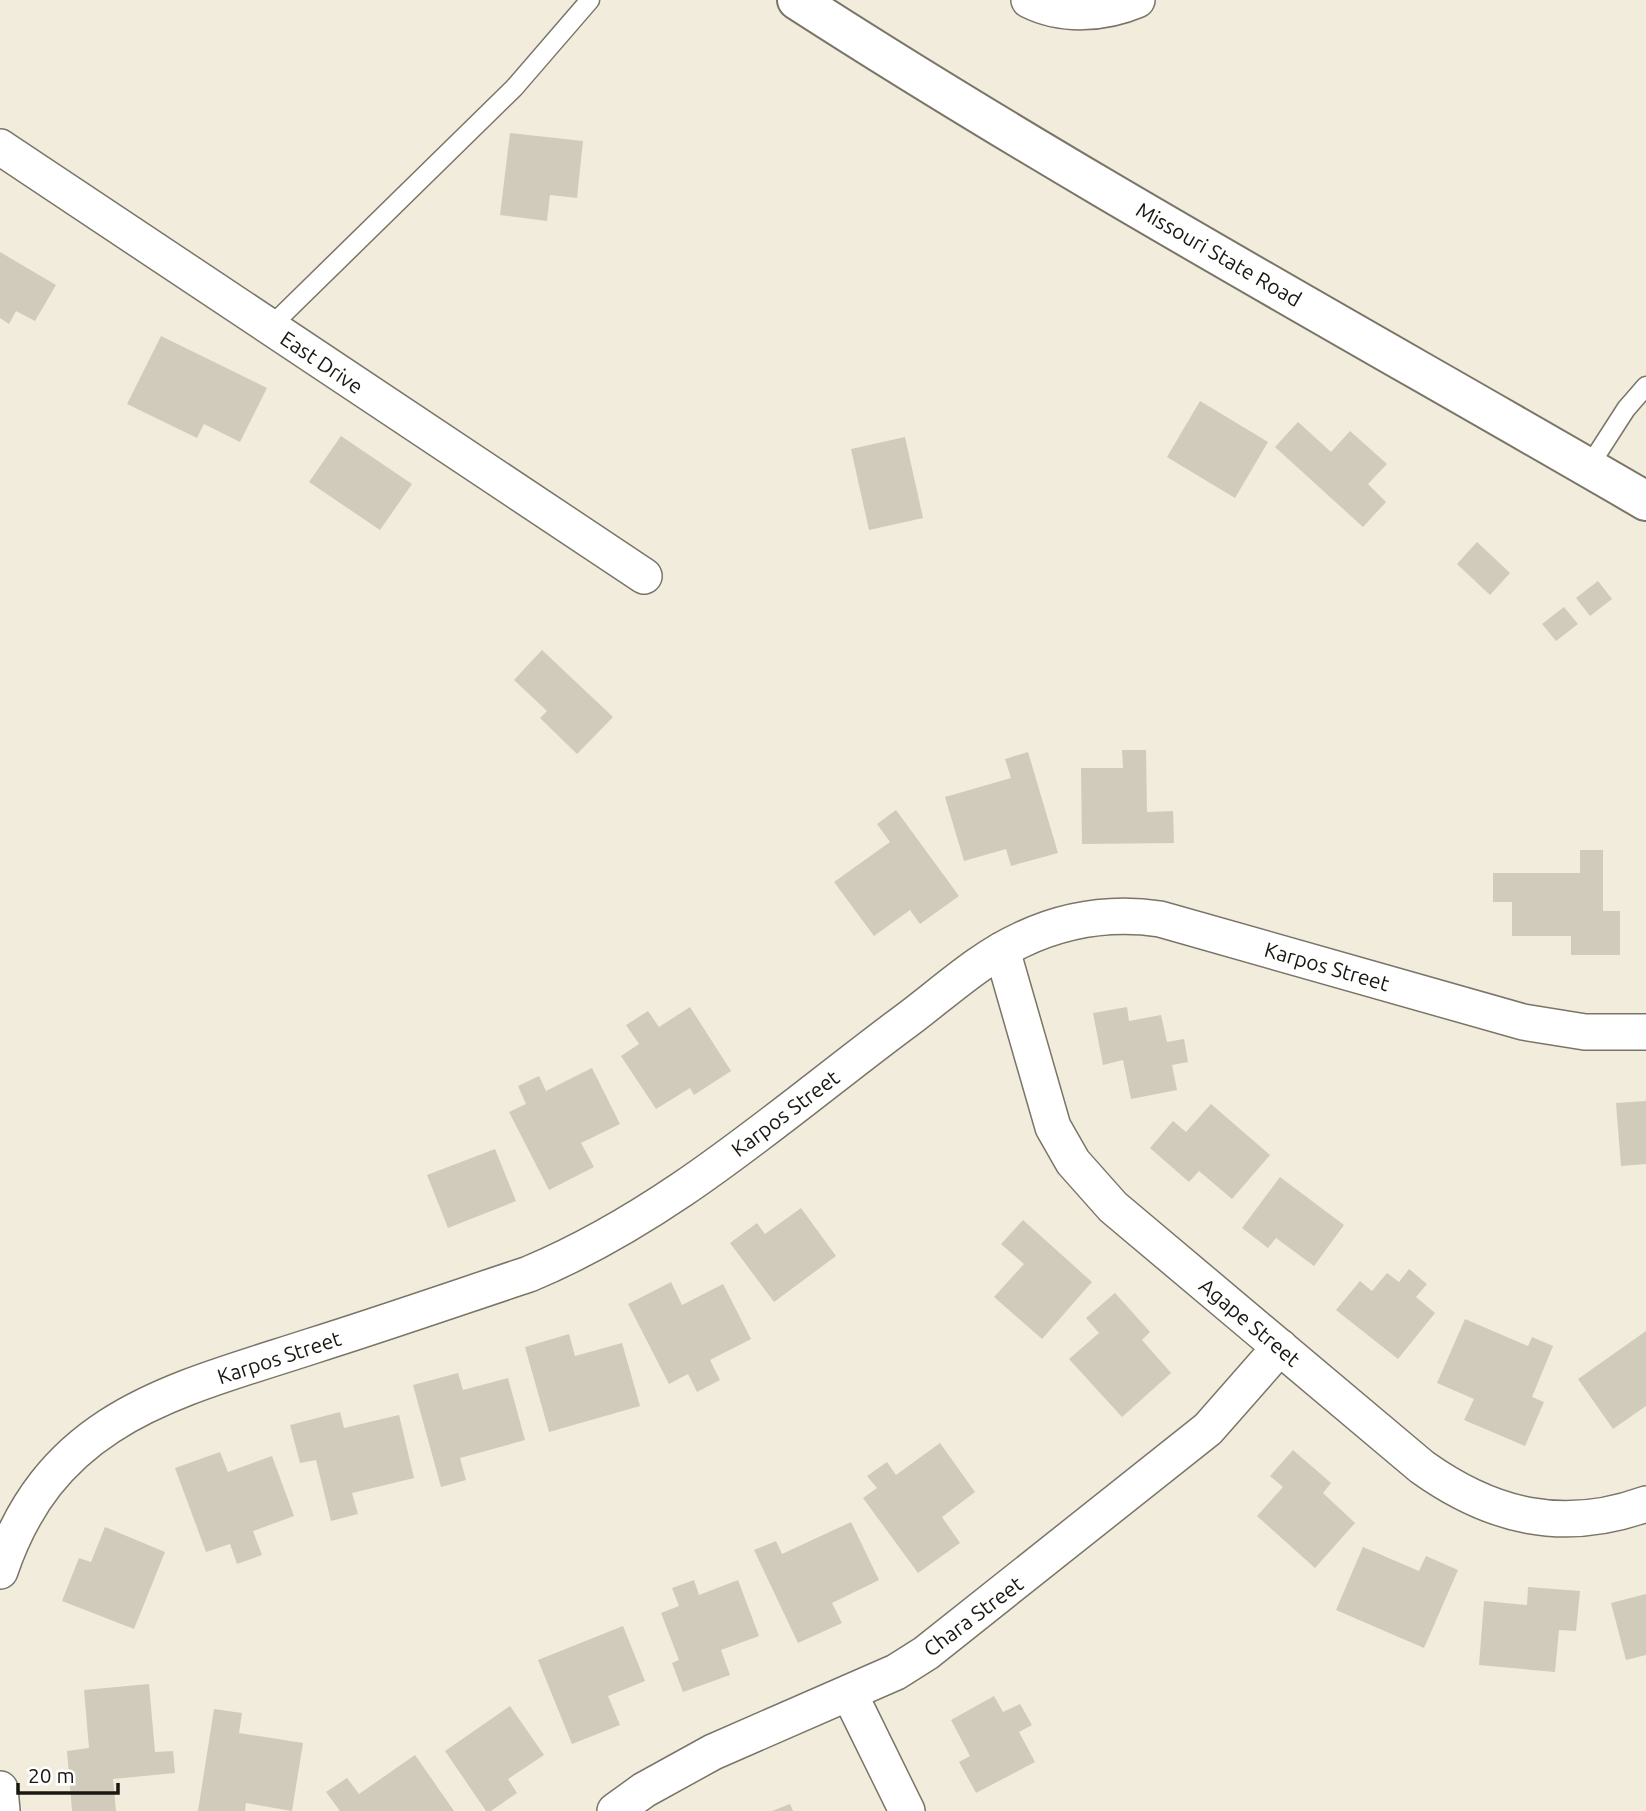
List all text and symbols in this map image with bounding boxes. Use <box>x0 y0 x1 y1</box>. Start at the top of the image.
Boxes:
street label: Missouri State Road <box>1132 197 1306 311</box>
street label: East Drive <box>276 326 368 398</box>
street label: Karpos Street <box>1262 937 1392 995</box>
street label: Karpos Street <box>726 1065 844 1161</box>
street label: Agape Street <box>1195 1273 1305 1371</box>
street label: Karpos Street <box>214 1326 344 1388</box>
street label: Chara Street <box>919 1571 1027 1661</box>
scale bar <box>18 1752 117 1796</box>
text: 20 m <box>28 1763 75 1787</box>

